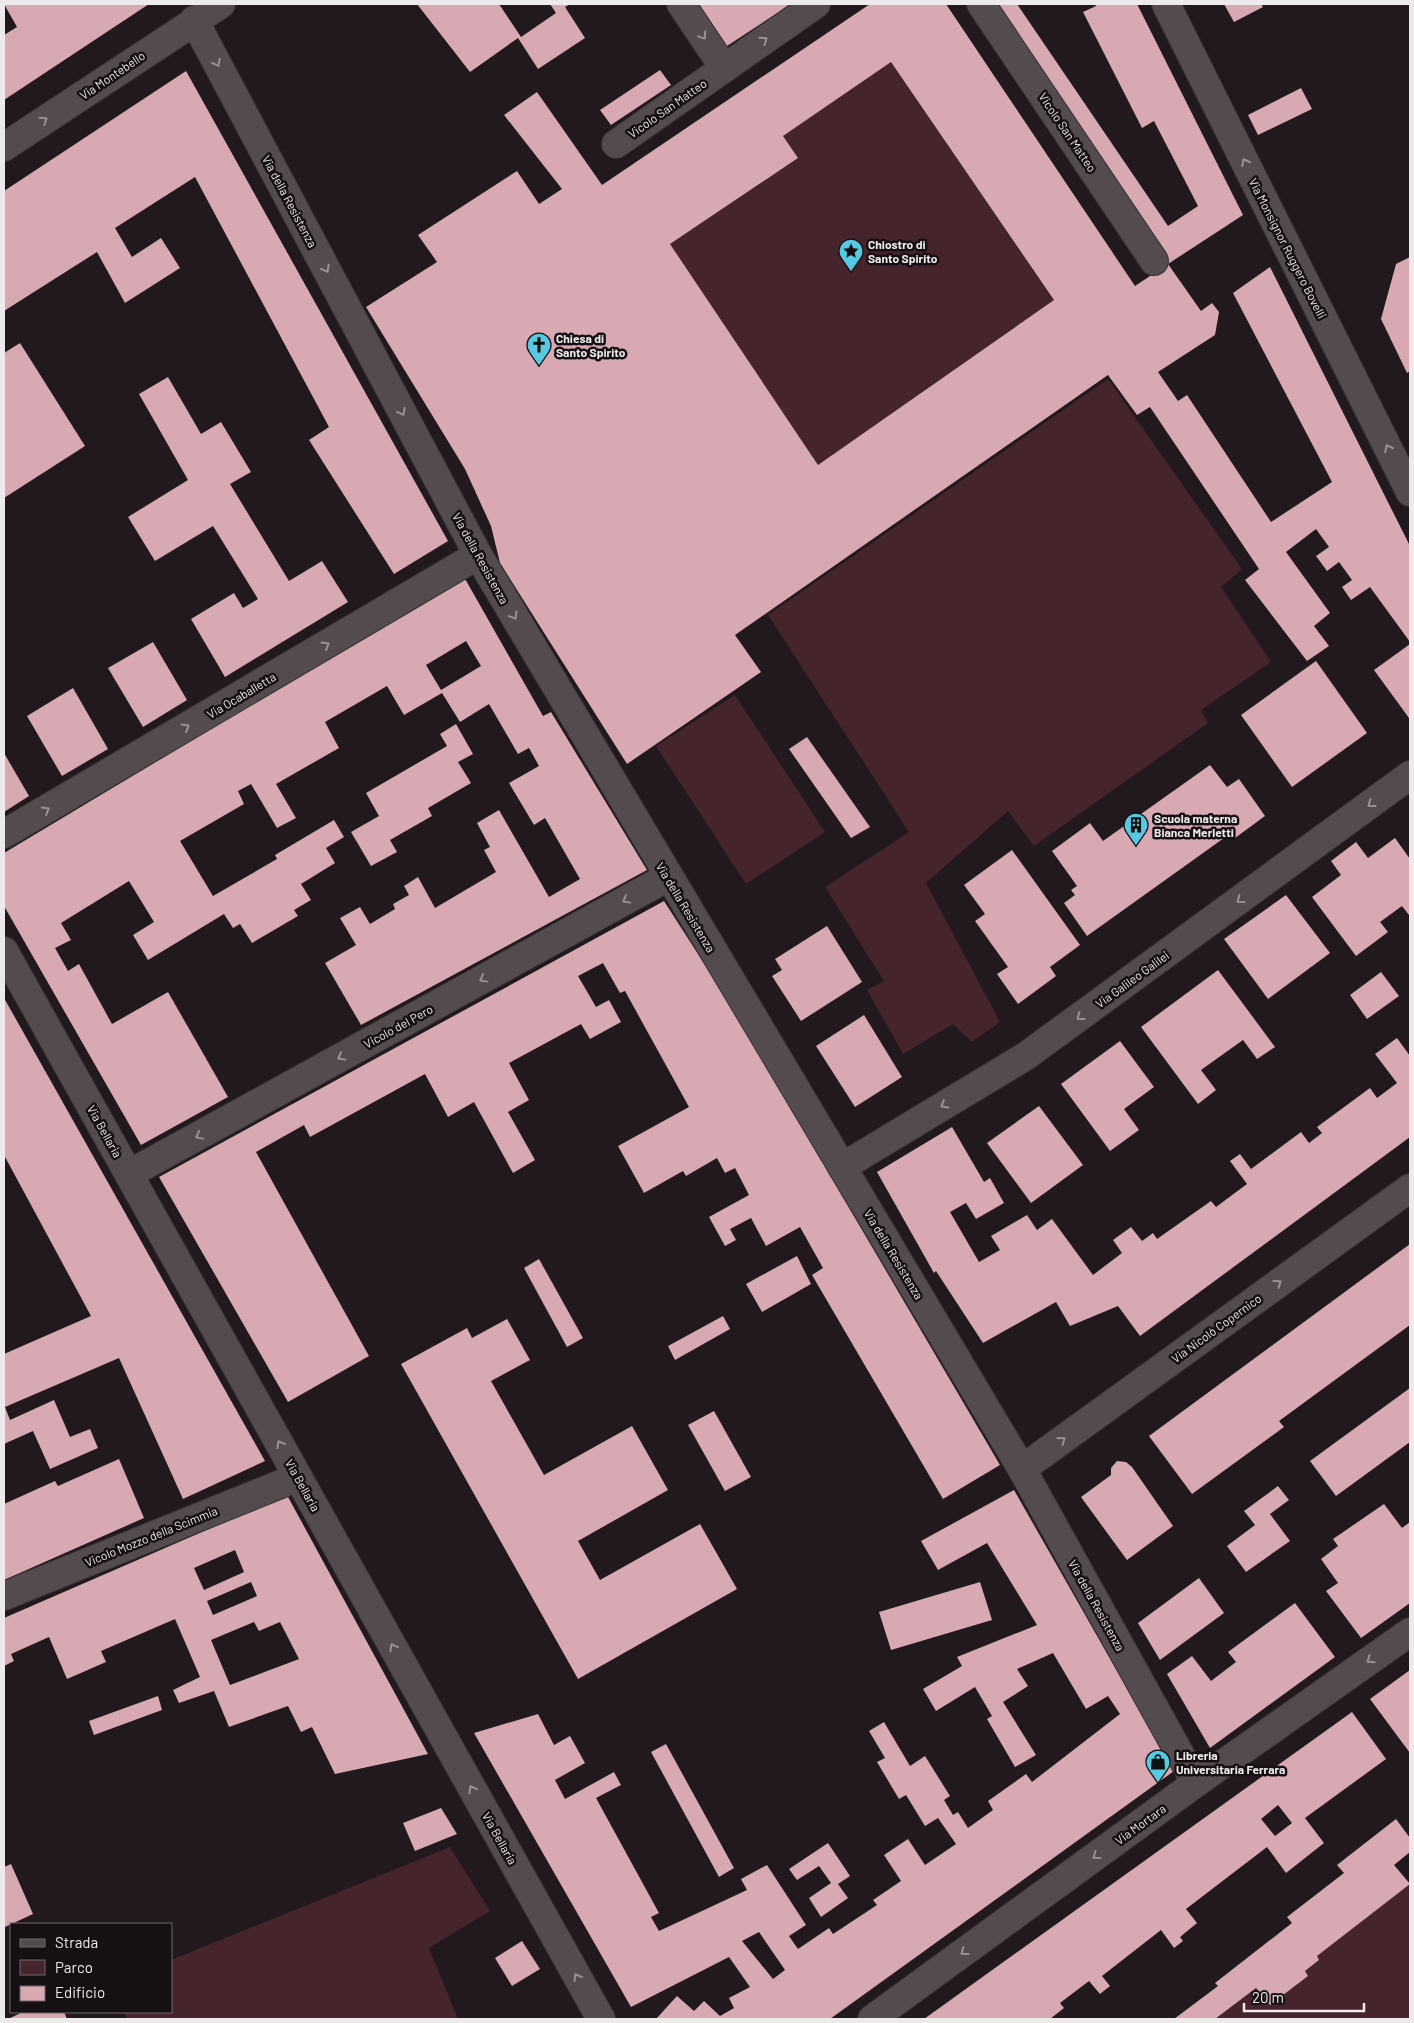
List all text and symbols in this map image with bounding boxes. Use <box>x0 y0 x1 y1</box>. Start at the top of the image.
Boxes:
one-way arrow <box>696 30 706 39</box>
one-way arrow <box>758 37 768 46</box>
street label: Via Montebello <box>77 48 147 102</box>
one-way arrow <box>211 58 221 67</box>
street label: Vicolo San Matteo <box>625 76 709 140</box>
street label: Vicolo San Matteo <box>1036 90 1100 174</box>
one-way arrow <box>39 117 48 126</box>
street label: Via della Resistenza <box>260 153 320 249</box>
one-way arrow <box>1241 158 1251 167</box>
street label: Via Monsignor Ruggero Bovelli <box>1246 175 1330 321</box>
place label: Chiostro di Santo Spirito <box>868 237 938 265</box>
place icon: Chiostro di Santo Spirito <box>838 238 864 272</box>
one-way arrow <box>320 263 330 272</box>
place label: Chiesa di Santo Spirito <box>556 331 626 359</box>
church icon: Chiesa di Santo Spirito <box>526 332 552 366</box>
one-way arrow <box>396 407 406 416</box>
one-way arrow <box>1384 444 1394 453</box>
street label: Via della Resistenza <box>450 510 512 606</box>
one-way arrow <box>507 610 517 619</box>
one-way arrow <box>320 641 329 651</box>
street label: Via Ocaballetta <box>204 669 278 721</box>
one-way arrow <box>180 724 189 734</box>
one-way arrow <box>1367 798 1377 807</box>
one-way arrow <box>40 806 49 816</box>
place label: Scuola materna Bianca Merletti <box>1154 811 1237 839</box>
building icon: Scuola materna Bianca Merletti <box>1123 812 1149 846</box>
street label: Via della Resistenza <box>654 860 718 954</box>
one-way arrow <box>622 894 631 904</box>
one-way arrow <box>1236 894 1246 903</box>
street label: Via Galileo Galilei <box>1093 948 1171 1010</box>
one-way arrow <box>480 973 489 983</box>
street label: Vicolo del Pero <box>361 1001 435 1051</box>
one-way arrow <box>1077 1011 1086 1019</box>
one-way arrow <box>337 1051 346 1061</box>
one-way arrow <box>941 1099 950 1109</box>
street label: Via Bellaria <box>85 1102 125 1160</box>
one-way arrow <box>195 1130 204 1140</box>
street label: Via della Resistenza <box>862 1207 926 1301</box>
one-way arrow <box>1272 1280 1282 1289</box>
street label: Via Nicolò Copernico <box>1168 1291 1264 1365</box>
one-way arrow <box>1056 1437 1065 1446</box>
one-way arrow <box>276 1440 286 1449</box>
street label: Via Bellaria <box>283 1456 323 1514</box>
street label: Vicolo Mozzo della Scimmia <box>83 1503 219 1569</box>
street label: Via della Resistenza <box>1066 1557 1128 1653</box>
one-way arrow <box>389 1643 399 1652</box>
one-way arrow <box>1367 1654 1376 1663</box>
place label: Libreria Universitaria Ferrara <box>1176 1748 1285 1776</box>
shop icon: Libreria Universitaria Ferrara <box>1145 1749 1171 1783</box>
one-way arrow <box>469 1785 479 1794</box>
street label: Via Mortara <box>1112 1801 1168 1847</box>
street label: Via Bellaria <box>480 1809 520 1867</box>
one-way arrow <box>1093 1851 1102 1859</box>
legend <box>10 1923 172 2013</box>
text: Strada <box>55 1933 98 1951</box>
one-way arrow <box>961 1946 970 1955</box>
text: Parco <box>55 1958 93 1976</box>
one-way arrow <box>574 1973 584 1982</box>
scale bar <box>1244 1980 1364 2012</box>
text: Edificio <box>55 1983 105 2001</box>
text: 20 m <box>1252 1988 1284 2006</box>

